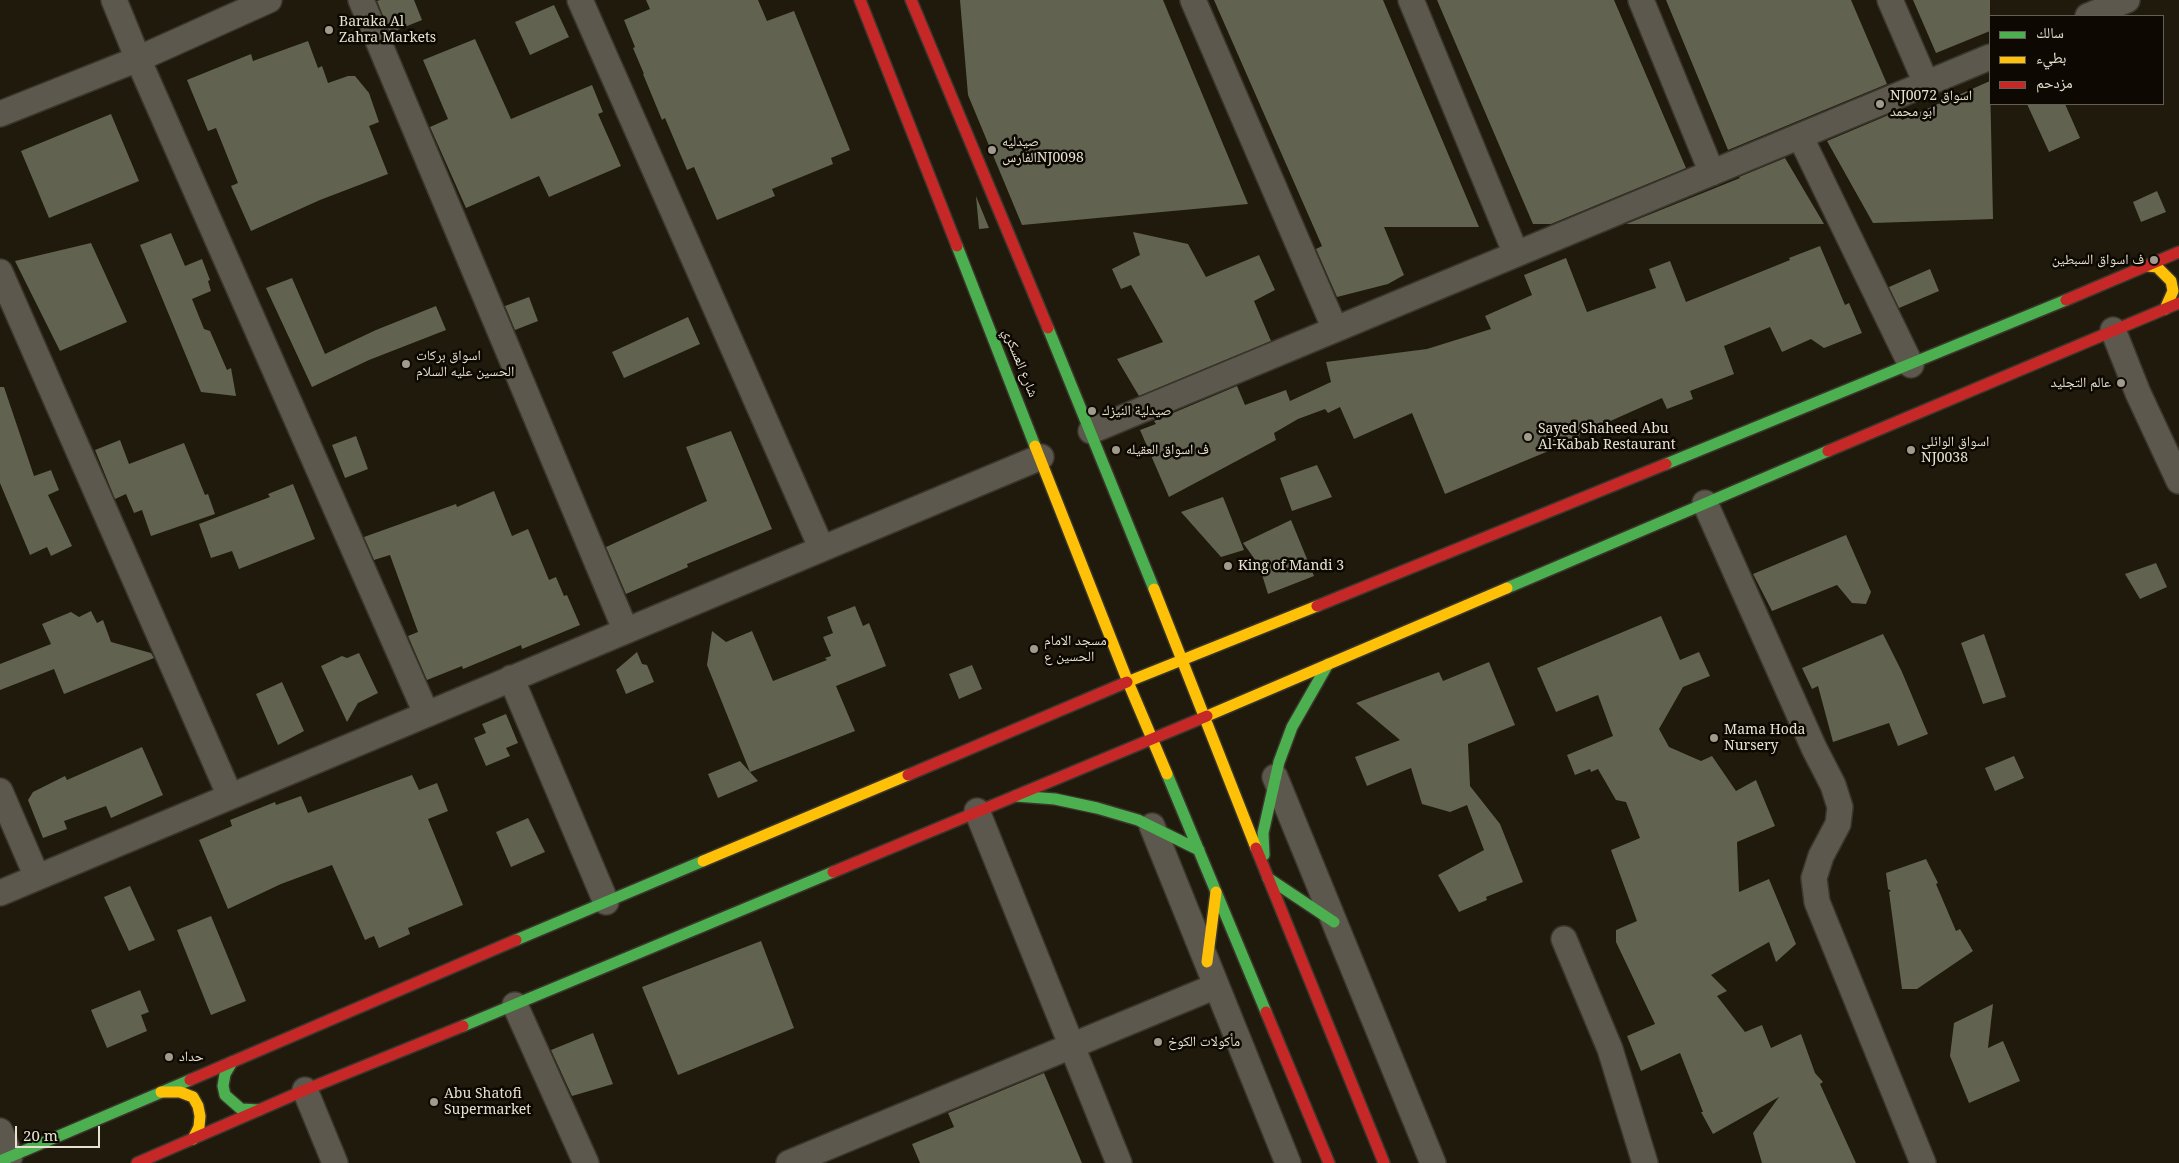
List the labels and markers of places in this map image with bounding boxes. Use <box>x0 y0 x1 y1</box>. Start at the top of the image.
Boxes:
place label: Baraka Al Zahra Markets <box>339 14 436 46</box>
marker: Baraka Al Zahra Markets <box>323 24 335 36</box>
place label: NJ0072 اسواق ابو محمد <box>1890 88 1972 120</box>
marker: NJ0072 اسواق ابو محمد <box>1874 98 1886 110</box>
place label: صيدليه الفارسNJ0098 <box>1002 134 1084 166</box>
marker: صيدليه الفارسNJ0098 <box>986 144 998 156</box>
place label: ف اسواق السبطين <box>2052 252 2144 268</box>
marker: ف اسواق السبطين <box>2148 254 2160 266</box>
place label: اسواق بركات الحسين عليه السلام <box>416 348 514 381</box>
marker: اسواق بركات الحسين عليه السلام <box>400 358 412 370</box>
place label: عالم التجليد <box>2051 375 2111 391</box>
marker: عالم التجليد <box>2115 377 2127 389</box>
place label: صيدلية النيزك <box>1102 403 1172 419</box>
marker: صيدلية النيزك <box>1086 405 1098 417</box>
place label: Sayed Shaheed Abu Al-Kabab Restaurant <box>1538 421 1676 454</box>
marker: Sayed Shaheed Abu Al-Kabab Restaurant <box>1522 431 1534 443</box>
place label: اسواق الوائلی NJ0038 <box>1921 434 1989 467</box>
place label: ف اسواق العقيله <box>1126 442 1209 458</box>
marker: ف اسواق العقيله <box>1110 444 1122 456</box>
marker: اسواق الوائلی NJ0038 <box>1905 444 1917 456</box>
place label: King of Mandi 3 <box>1238 558 1344 574</box>
marker: King of Mandi 3 <box>1222 560 1234 572</box>
place label: مسجد الامام الحسين ع <box>1044 633 1107 666</box>
marker: مسجد الامام الحسين ع <box>1028 643 1040 655</box>
place label: Mama Hoda Nursery <box>1724 722 1805 754</box>
marker: Mama Hoda Nursery <box>1708 732 1720 744</box>
place label: مأكولات الكوخ <box>1168 1034 1240 1050</box>
marker: مأكولات الكوخ <box>1152 1036 1164 1048</box>
place label: حداد <box>179 1049 204 1065</box>
marker: حداد <box>163 1051 175 1063</box>
place label: Abu Shatofi Supermarket <box>444 1086 531 1118</box>
marker: Abu Shatofi Supermarket <box>428 1096 440 1108</box>

